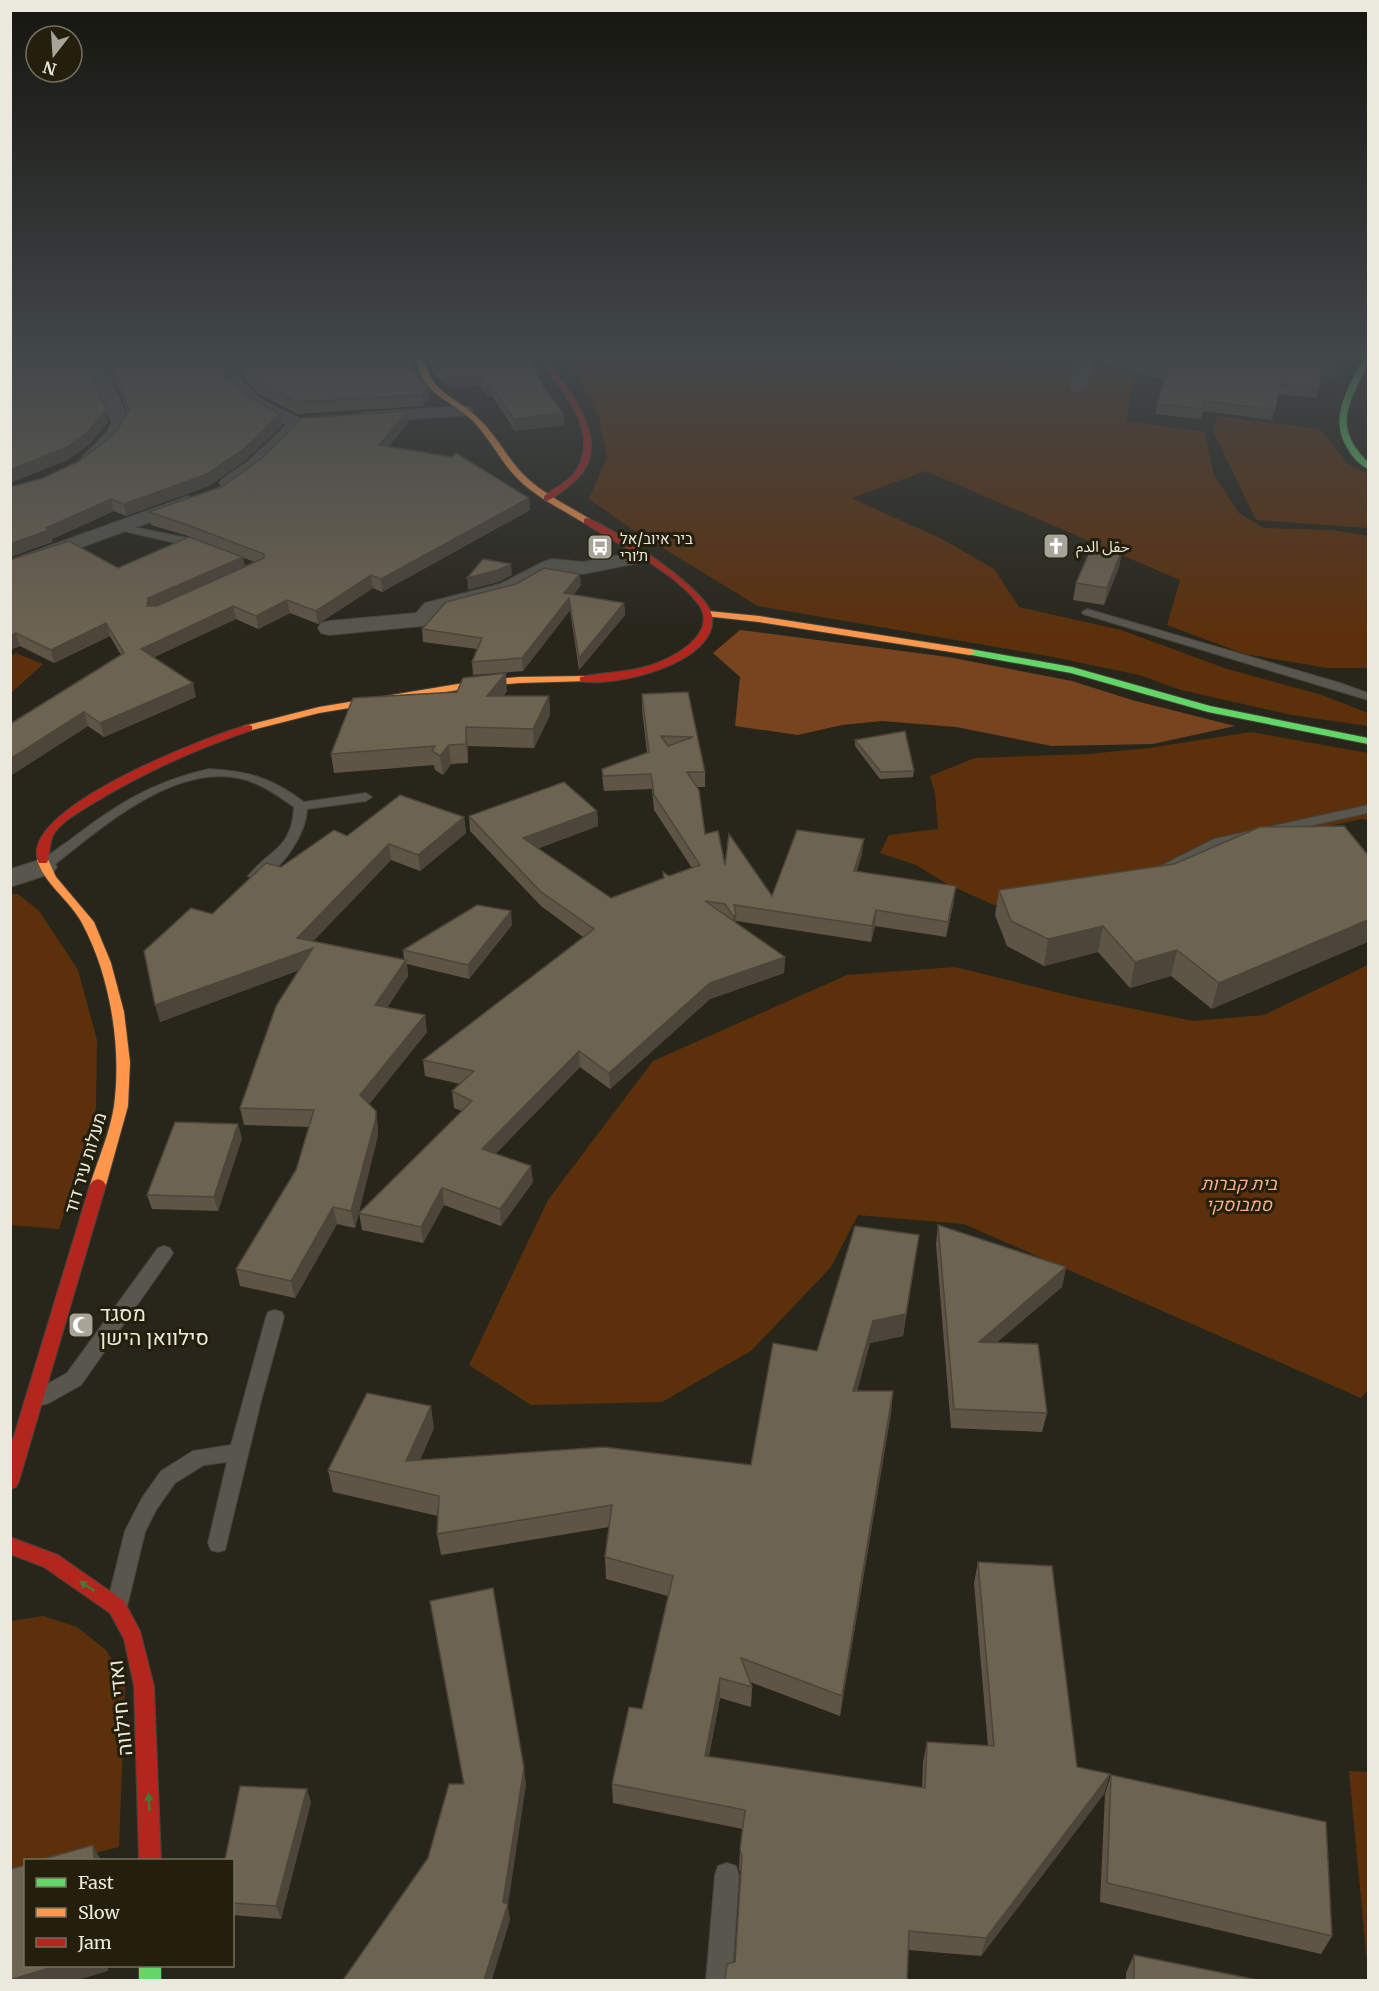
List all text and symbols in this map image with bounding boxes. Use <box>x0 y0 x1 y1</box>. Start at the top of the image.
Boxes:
north arrow <box>24 24 84 84</box>
text: N <box>40 57 59 80</box>
place label: ביר איוב/אל ת׳ורי <box>620 529 693 565</box>
church icon: حقل الدم <box>1041 531 1071 561</box>
bus stop icon: ביר איוב/אל ת׳ורי <box>585 532 615 562</box>
place label: حقل الدم <box>1076 537 1130 558</box>
street label: מעלות עיר דוד <box>59 1109 111 1217</box>
park label: בית קברות סמבוסקי <box>1201 1172 1278 1216</box>
place label: מסגד סילוואן הישן <box>100 1300 209 1351</box>
mosque icon: מסגד סילוואן הישן <box>66 1310 96 1340</box>
one-way arrow <box>80 1580 96 1592</box>
street label: ואדי חילווה <box>102 1659 138 1757</box>
one-way arrow <box>145 1793 154 1812</box>
legend <box>24 1859 234 1967</box>
text: Fast <box>78 1871 114 1894</box>
text: Slow <box>78 1901 121 1924</box>
text: Jam <box>77 1931 112 1954</box>

